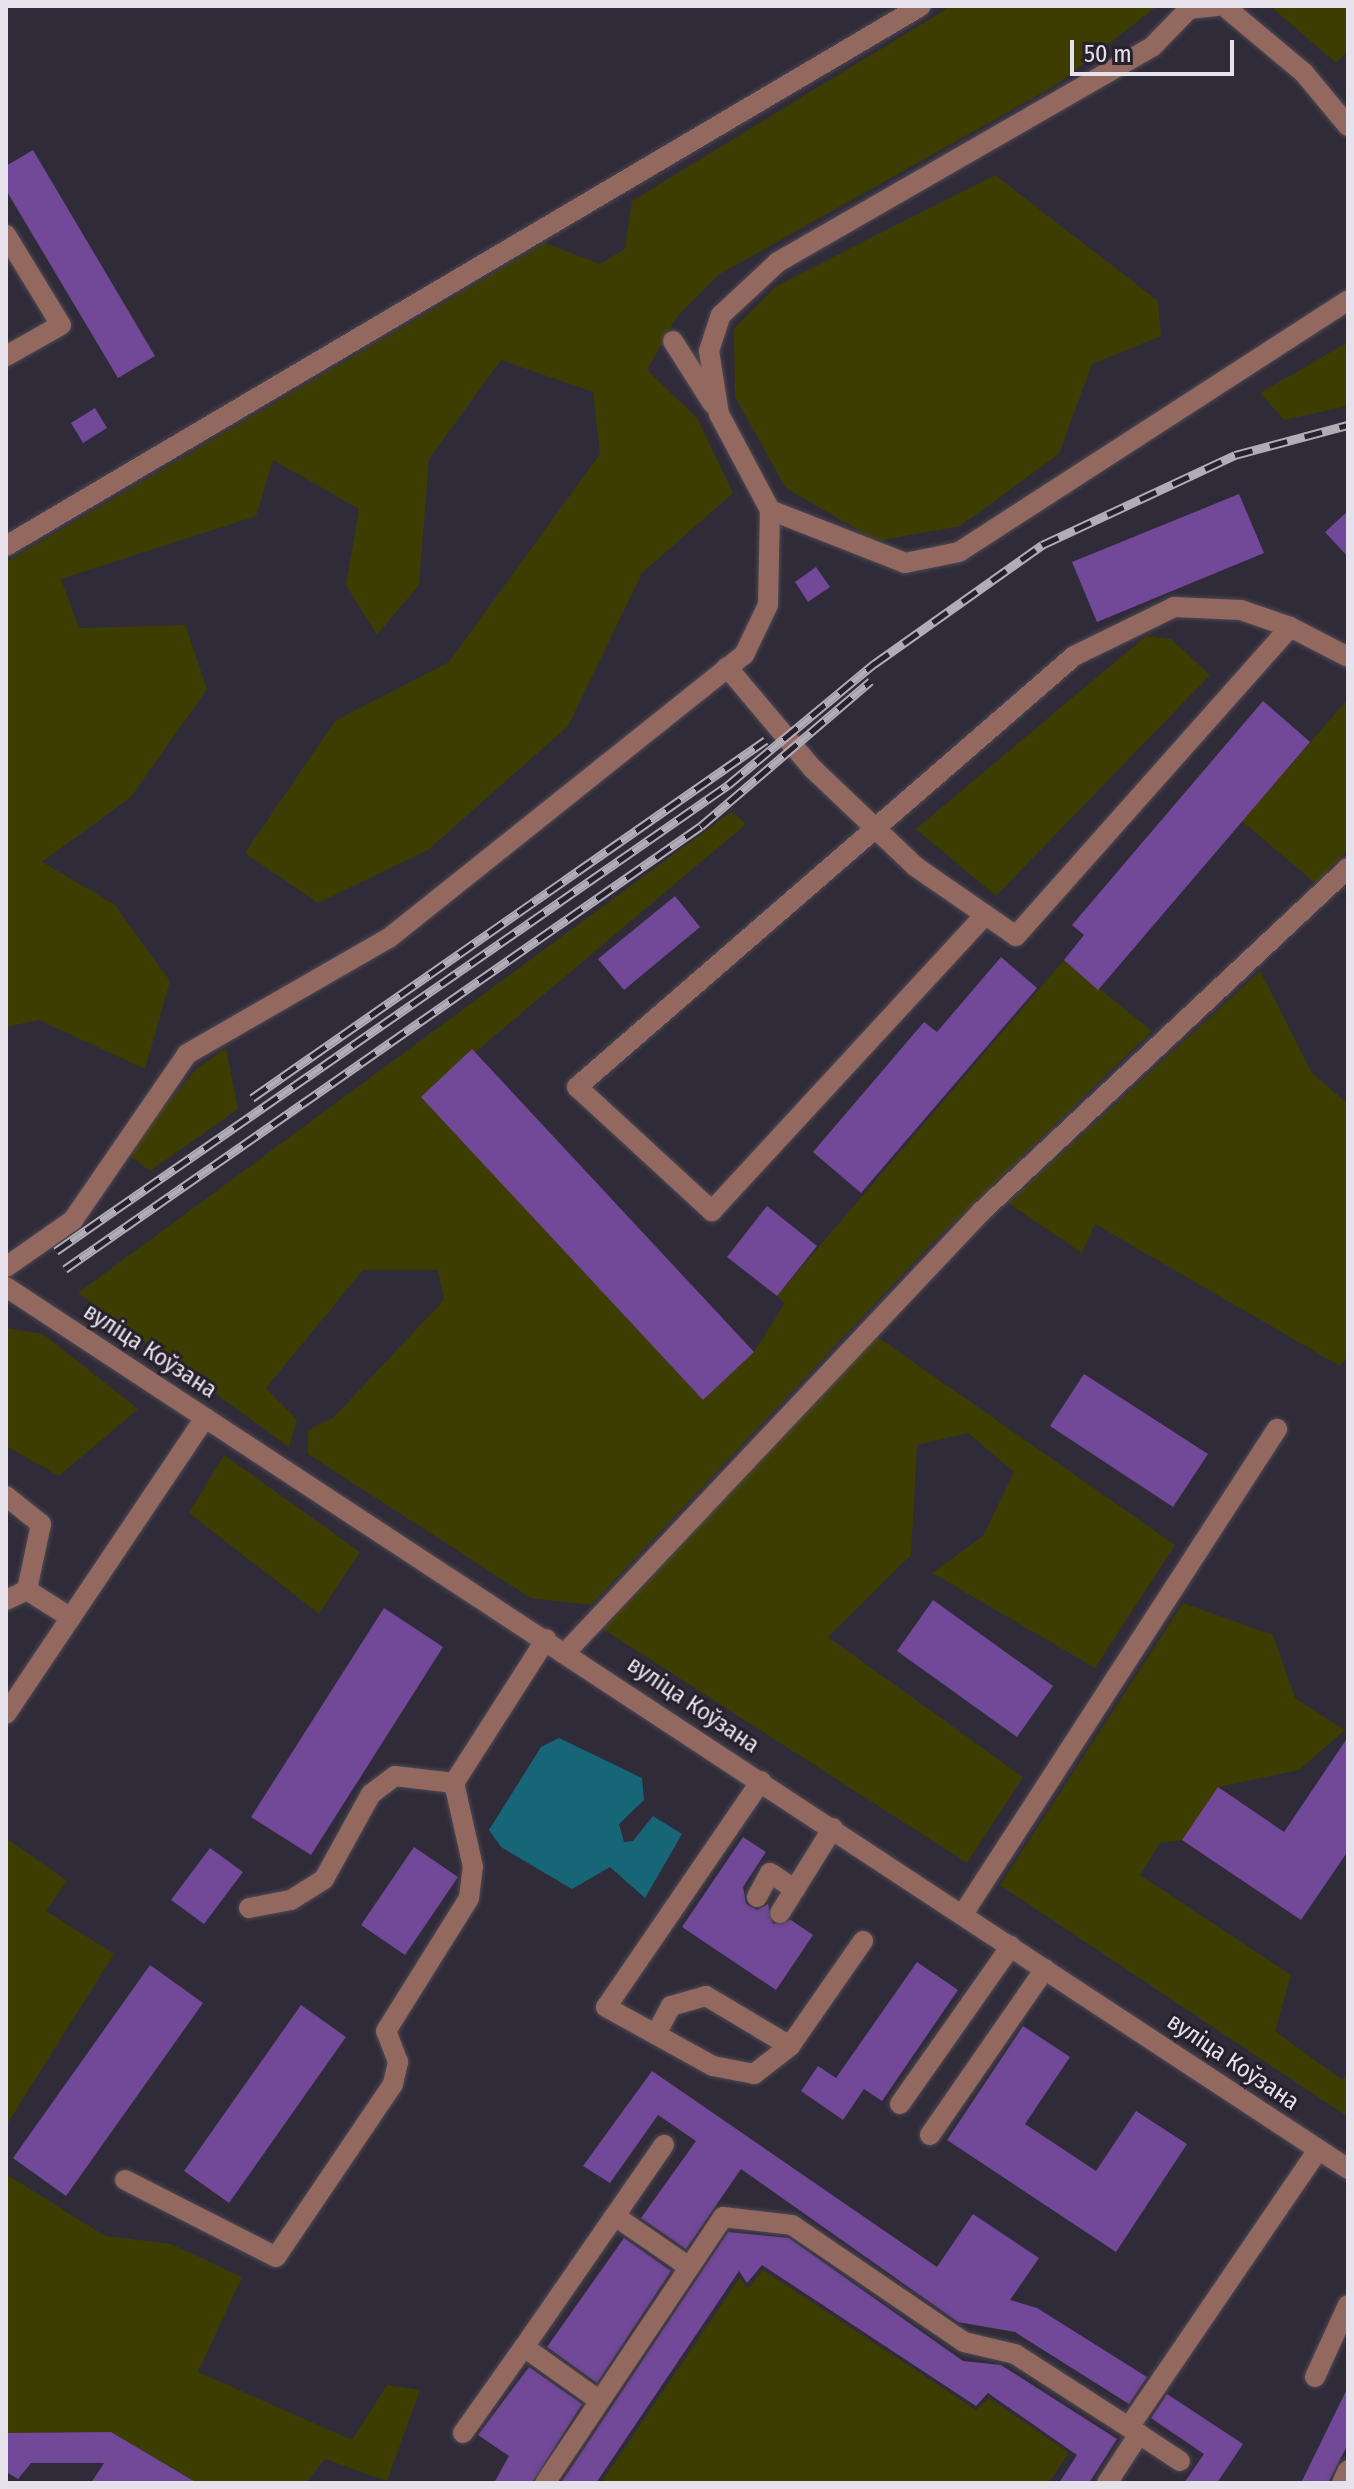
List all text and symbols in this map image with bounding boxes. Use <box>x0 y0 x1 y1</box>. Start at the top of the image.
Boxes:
scale bar <box>1074 24 1238 74</box>
text: 50 m <box>1084 40 1132 68</box>
street label: вуліца Коўзана <box>78 1297 222 1405</box>
street label: вуліца Коўзана <box>622 1650 764 1760</box>
street label: вуліца Коўзана <box>1162 2007 1304 2117</box>

